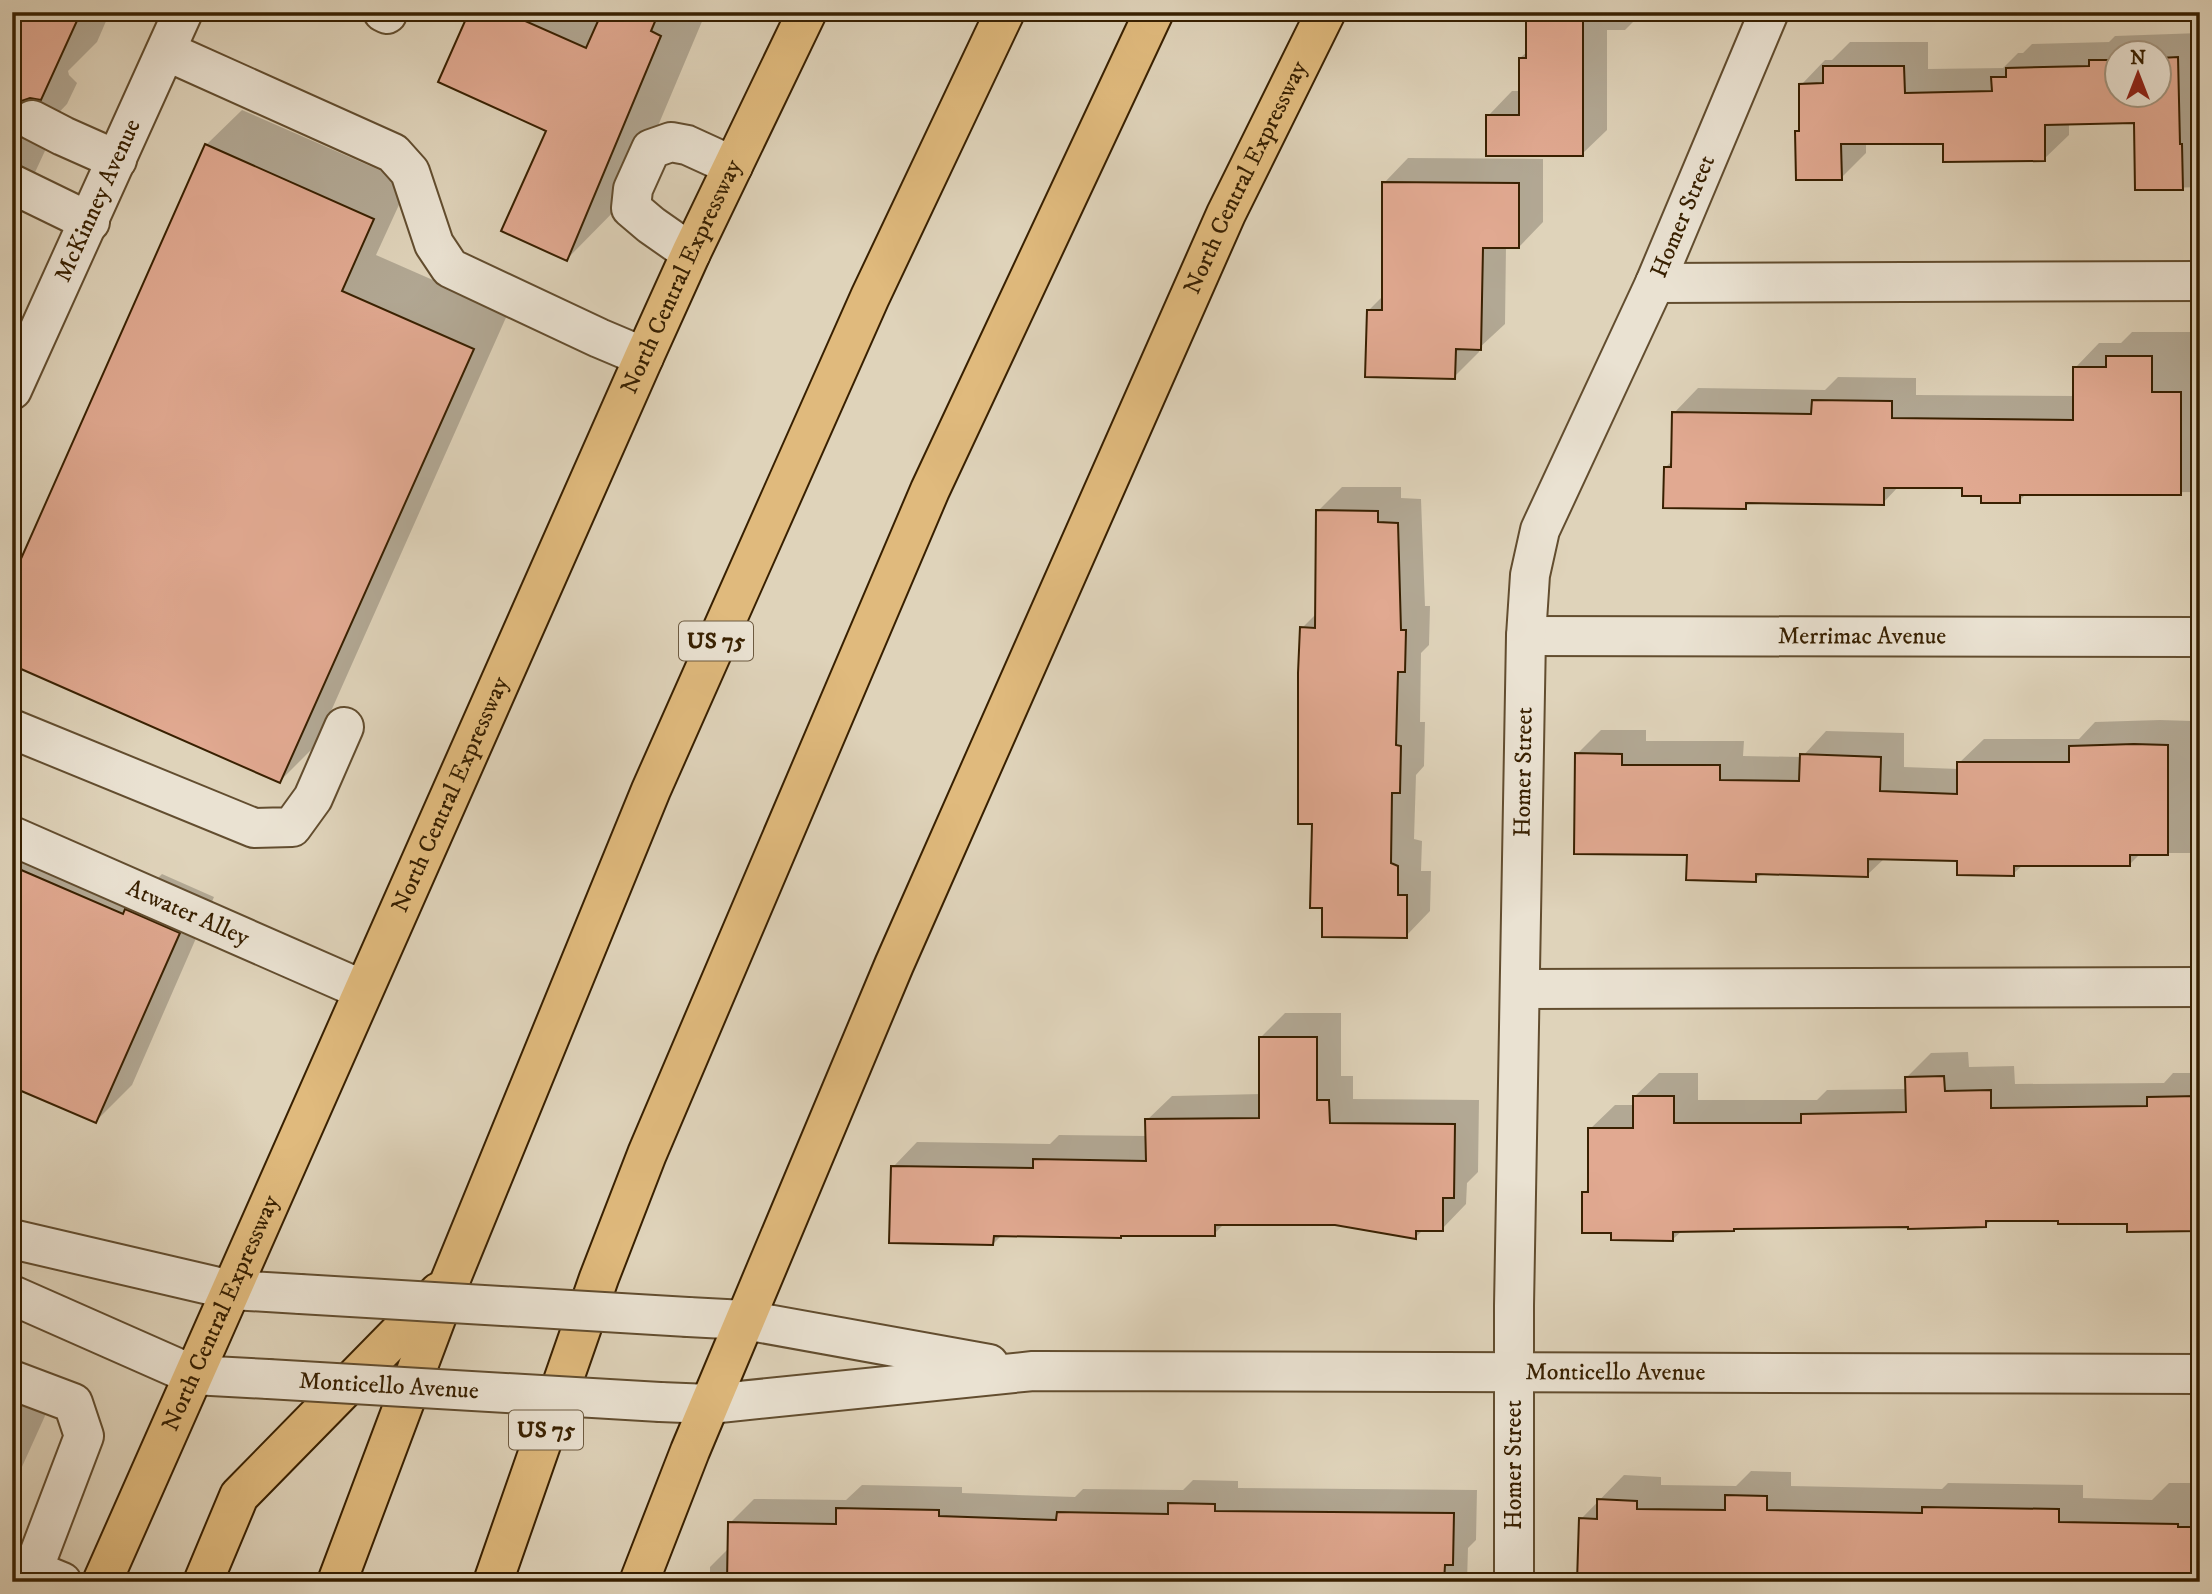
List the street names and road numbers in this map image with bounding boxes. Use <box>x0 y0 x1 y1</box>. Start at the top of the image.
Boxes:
street label: North Central Expressway <box>1177 56 1315 299</box>
street label: McKinney Avenue <box>48 114 148 287</box>
street label: Homer Street <box>1644 150 1722 282</box>
street label: North Central Expressway <box>614 154 749 399</box>
street label: Merrimac Avenue <box>1778 621 1946 652</box>
road number: US 75 <box>679 622 753 660</box>
street label: North Central Expressway <box>385 671 516 917</box>
street label: Homer Street <box>1507 706 1540 837</box>
street label: Atwater Alley <box>122 873 254 953</box>
street label: North Central Expressway <box>156 1190 287 1436</box>
street label: Monticello Avenue <box>1525 1357 1706 1388</box>
street label: Monticello Avenue <box>298 1366 480 1406</box>
street label: Homer Street <box>1499 1400 1529 1530</box>
road number: US 75 <box>509 1410 583 1450</box>

